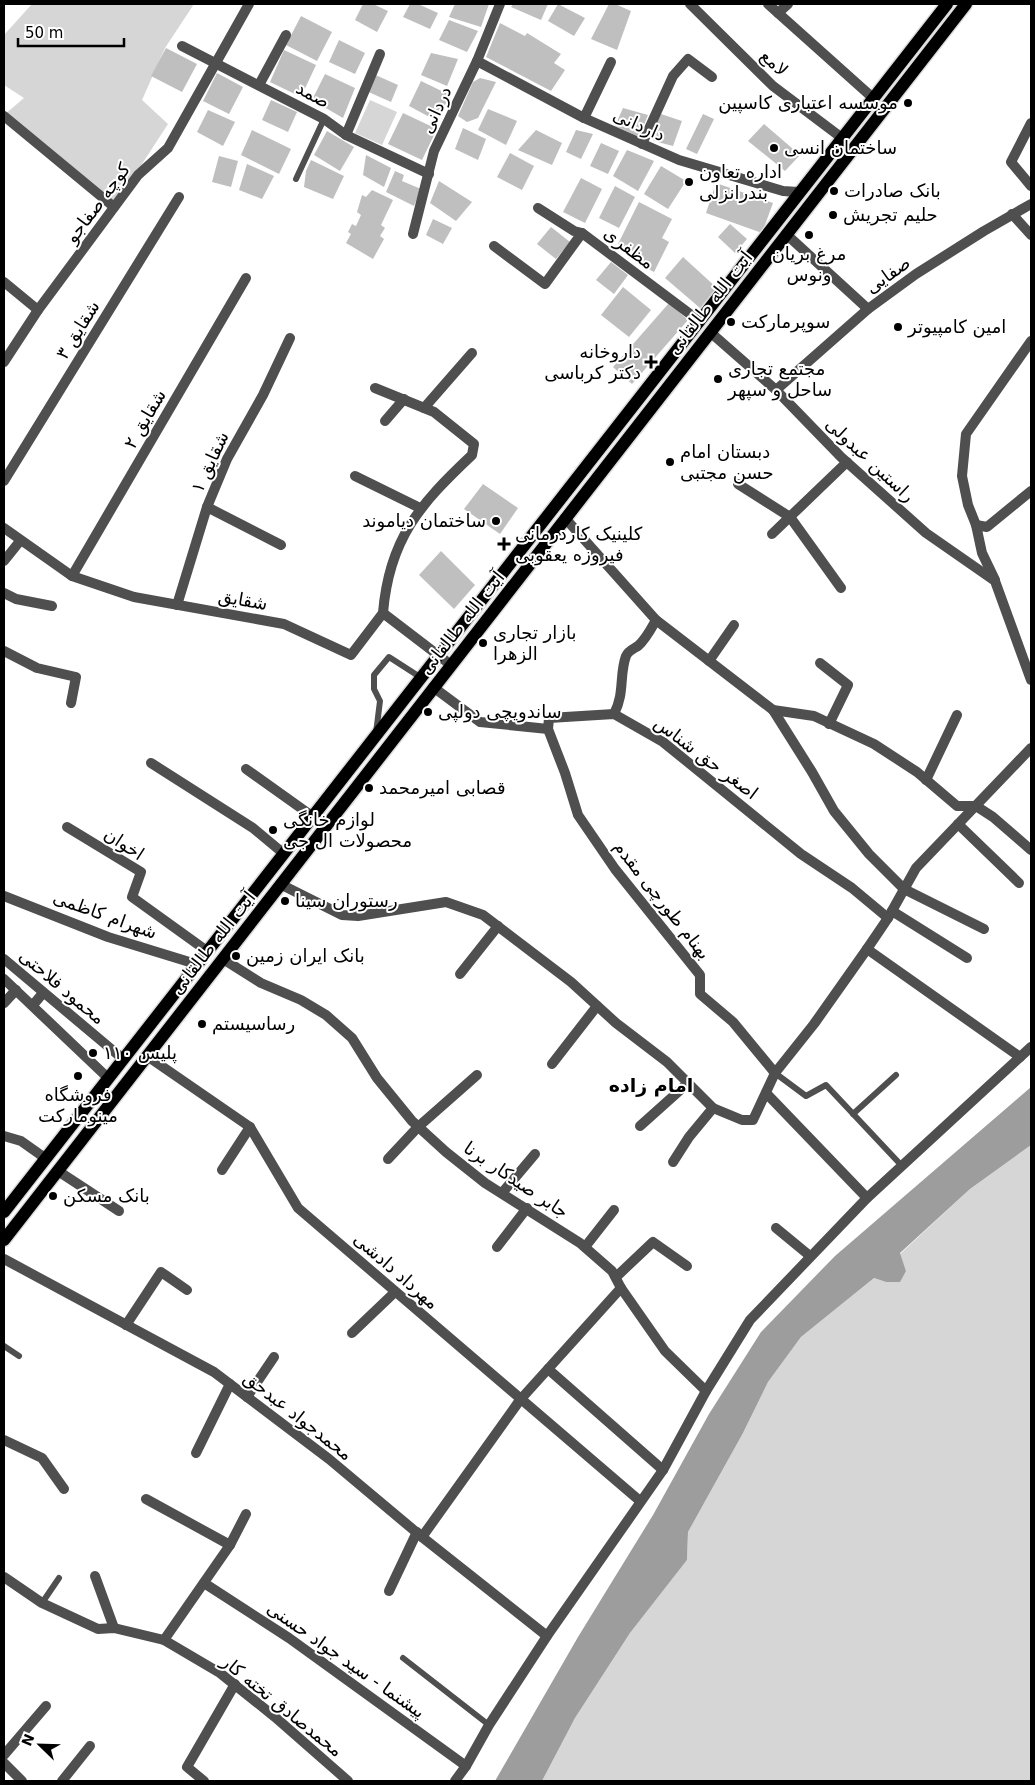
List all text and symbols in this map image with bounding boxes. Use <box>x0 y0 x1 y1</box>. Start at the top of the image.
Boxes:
scale bar <box>18 15 124 47</box>
text: 50 m <box>25 24 63 42</box>
street label: لامع <box>756 45 792 81</box>
street label: صمد <box>293 77 334 112</box>
street label: دردانی <box>416 83 456 137</box>
place label: موسسه اعتباری کاسپین <box>718 92 898 114</box>
marker: موسسه اعتباری کاسپین <box>902 97 914 109</box>
street label: داردانی <box>610 104 668 145</box>
place label: ساختمان انسی <box>784 137 897 158</box>
marker: ساختمان انسی <box>768 142 780 154</box>
street label: کوچه صفاجو <box>60 158 136 248</box>
place label: اداره تعاون بندرانزلی <box>699 161 782 204</box>
marker: اداره تعاون بندرانزلی <box>683 176 695 188</box>
place label: بانک صادرات <box>844 180 941 201</box>
marker: بانک صادرات <box>828 185 840 197</box>
place label: حلیم تجریش <box>843 204 938 226</box>
marker: حلیم تجریش <box>827 209 839 221</box>
street label: مظفری <box>599 222 659 274</box>
marker: مرغ بریان ونوس <box>803 229 815 241</box>
place label: مرغ بریان ونوس <box>772 243 846 286</box>
street label: آیت الله طالقانی <box>662 246 757 358</box>
street label: صفایی <box>861 252 914 297</box>
street label: شقایق ۳ <box>51 297 105 363</box>
place label: سوپرمارکت <box>741 311 830 333</box>
marker: سوپرمارکت <box>725 316 737 328</box>
place label: امین کامپیوتر <box>907 316 1006 338</box>
marker: امین کامپیوتر <box>892 321 904 333</box>
place label: داروخانه دکتر کرباسی <box>544 341 641 384</box>
marker: داروخانه دکتر کرباسی <box>645 356 657 368</box>
place label: مجتمع تجاری ساحل و سپهر <box>727 358 832 401</box>
marker: مجتمع تجاری ساحل و سپهر <box>712 373 724 385</box>
street label: شقایق ۲ <box>119 385 171 453</box>
street label: راستین عبدولی <box>821 413 919 507</box>
street label: شقایق ۱ <box>186 428 234 496</box>
place label: دبستان امام حسن مجتبی <box>680 441 774 484</box>
marker: دبستان امام حسن مجتبی <box>664 456 676 468</box>
place label: ساختمان دیاموند <box>362 510 486 532</box>
marker: ساختمان دیاموند <box>490 515 502 527</box>
place label: کلینیک کاردرمانی فیروزه یعقوبی <box>515 523 643 566</box>
marker: کلینیک کاردرمانی فیروزه یعقوبی <box>497 537 511 551</box>
street label: آیت الله طالقانی <box>414 566 509 678</box>
street label: شقایق <box>217 585 269 615</box>
place label: بازار تجاری الزهرا <box>493 622 577 665</box>
marker: بازار تجاری الزهرا <box>477 637 489 649</box>
place label: ساندویچی دولپی <box>438 701 562 723</box>
marker: ساندویچی دولپی <box>422 706 434 718</box>
street label: اصغر حق شناس <box>650 712 762 804</box>
place label: قصابی امیرمحمد <box>379 777 506 799</box>
marker: قصابی امیرمحمد <box>363 782 375 794</box>
place label: لوازم خانگی محصولات ال جی <box>283 809 412 852</box>
street label: اخوان <box>100 823 148 865</box>
marker: لوازم خانگی محصولات ال جی <box>267 824 279 836</box>
street label: بهنام طورچی مقدم <box>609 836 715 964</box>
street label: شهرام کاظمی <box>50 886 160 944</box>
street label: آیت الله طالقانی <box>165 886 260 998</box>
place label: رستوران سینا <box>295 890 398 912</box>
marker: رستوران سینا <box>279 895 291 907</box>
street label: محمود فلاحتی <box>14 945 110 1029</box>
place label: بانک ایران زمین <box>246 945 365 967</box>
marker: بانک ایران زمین <box>230 950 242 962</box>
place label: رساسیستم <box>212 1013 295 1035</box>
marker: رساسیستم <box>196 1018 208 1030</box>
place label: پلیس ۱۱۰ <box>103 1042 177 1064</box>
marker: پلیس ۱۱۰ <box>87 1047 99 1059</box>
marker: فروشگاه مینومارکت <box>72 1070 84 1082</box>
district label: امام زاده <box>609 1074 693 1097</box>
place label: فروشگاه مینومارکت <box>38 1084 118 1127</box>
street label: جابر صیدکار برنا <box>460 1137 572 1223</box>
place label: بانک مسکن <box>63 1185 150 1207</box>
marker: بانک مسکن <box>47 1190 59 1202</box>
street label: مهرداد دادشی <box>349 1228 443 1314</box>
street label: محمدجواد عبدحق <box>239 1367 357 1465</box>
street label: پیشنما - سید جواد حسنی <box>263 1597 429 1723</box>
street label: محمدصادق تخته کار <box>217 1650 347 1761</box>
north arrow <box>15 1720 65 1770</box>
text: N <box>18 1731 38 1748</box>

